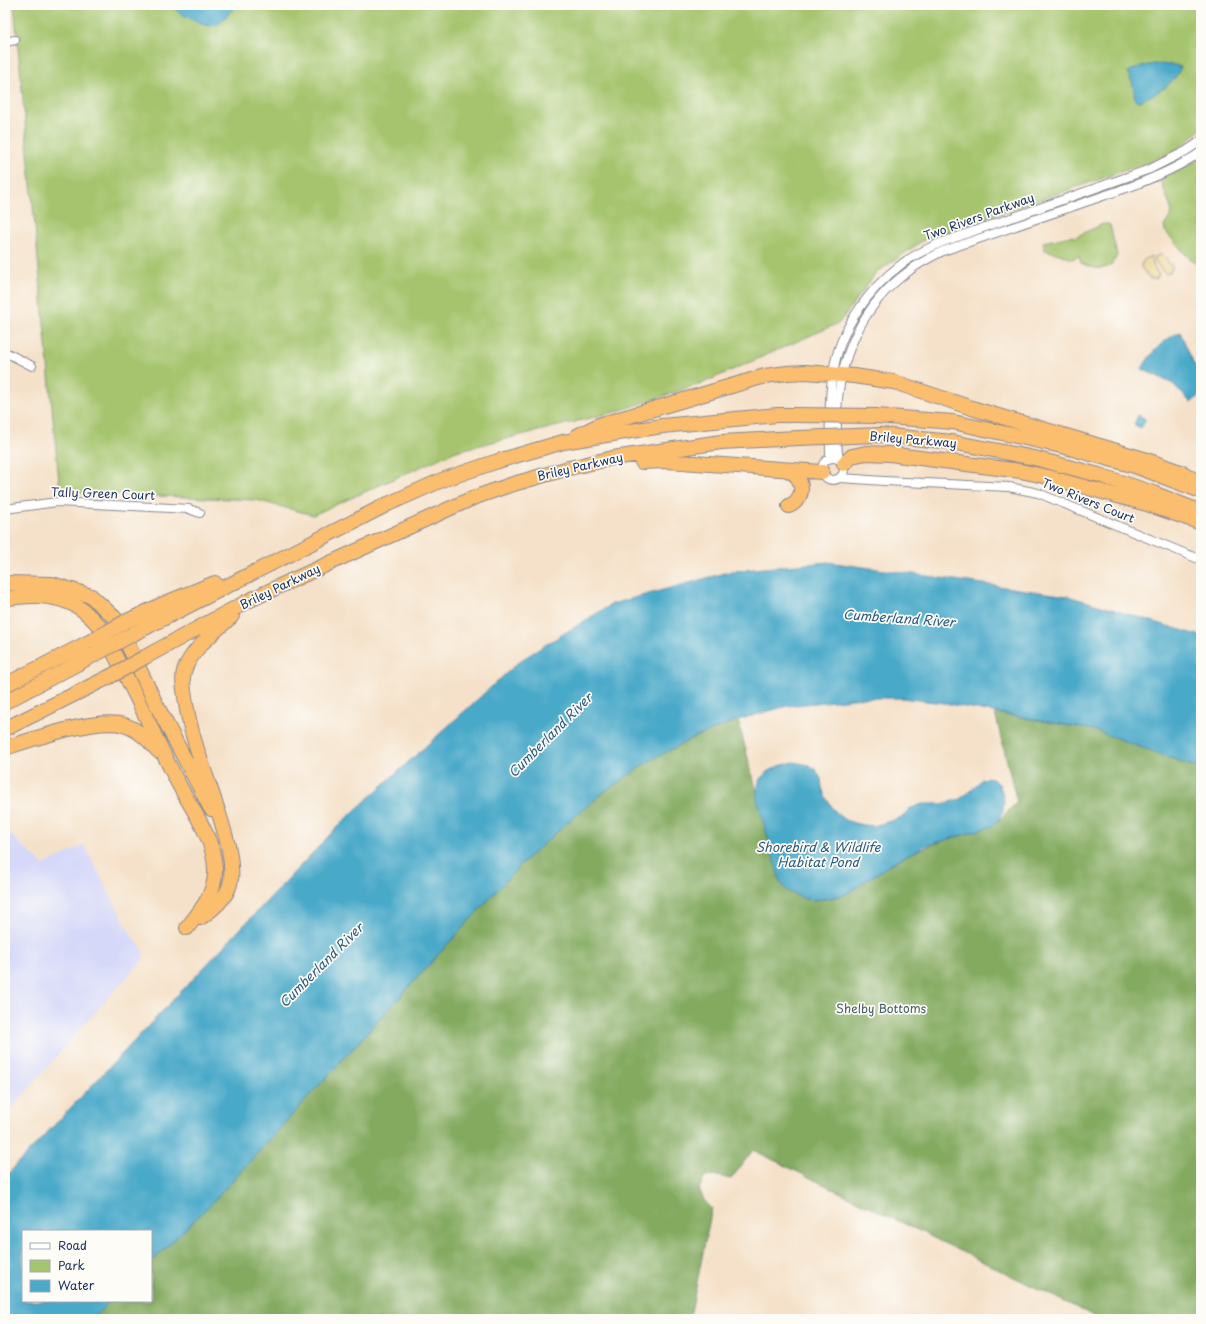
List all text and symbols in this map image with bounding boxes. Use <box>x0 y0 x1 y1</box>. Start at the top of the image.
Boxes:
street label: Two Rivers Parkway <box>921 188 1037 244</box>
street label: Briley Parkway <box>869 426 957 452</box>
street label: Briley Parkway <box>535 447 624 485</box>
street label: Two Rivers Court <box>1039 473 1138 527</box>
street label: Tally Green Court <box>51 482 156 504</box>
street label: Briley Parkway <box>236 559 323 613</box>
water label: Cumberland River <box>842 604 958 631</box>
water label: Cumberland River <box>503 687 597 781</box>
water label: Shorebird & Wildlife Habitat Pond <box>756 837 881 871</box>
water label: Cumberland River <box>274 917 368 1011</box>
park label: Shelby Bottoms <box>836 999 927 1017</box>
legend <box>22 1230 152 1302</box>
text: Road <box>58 1236 87 1254</box>
text: Park <box>58 1256 85 1274</box>
text: Water <box>58 1276 95 1294</box>

